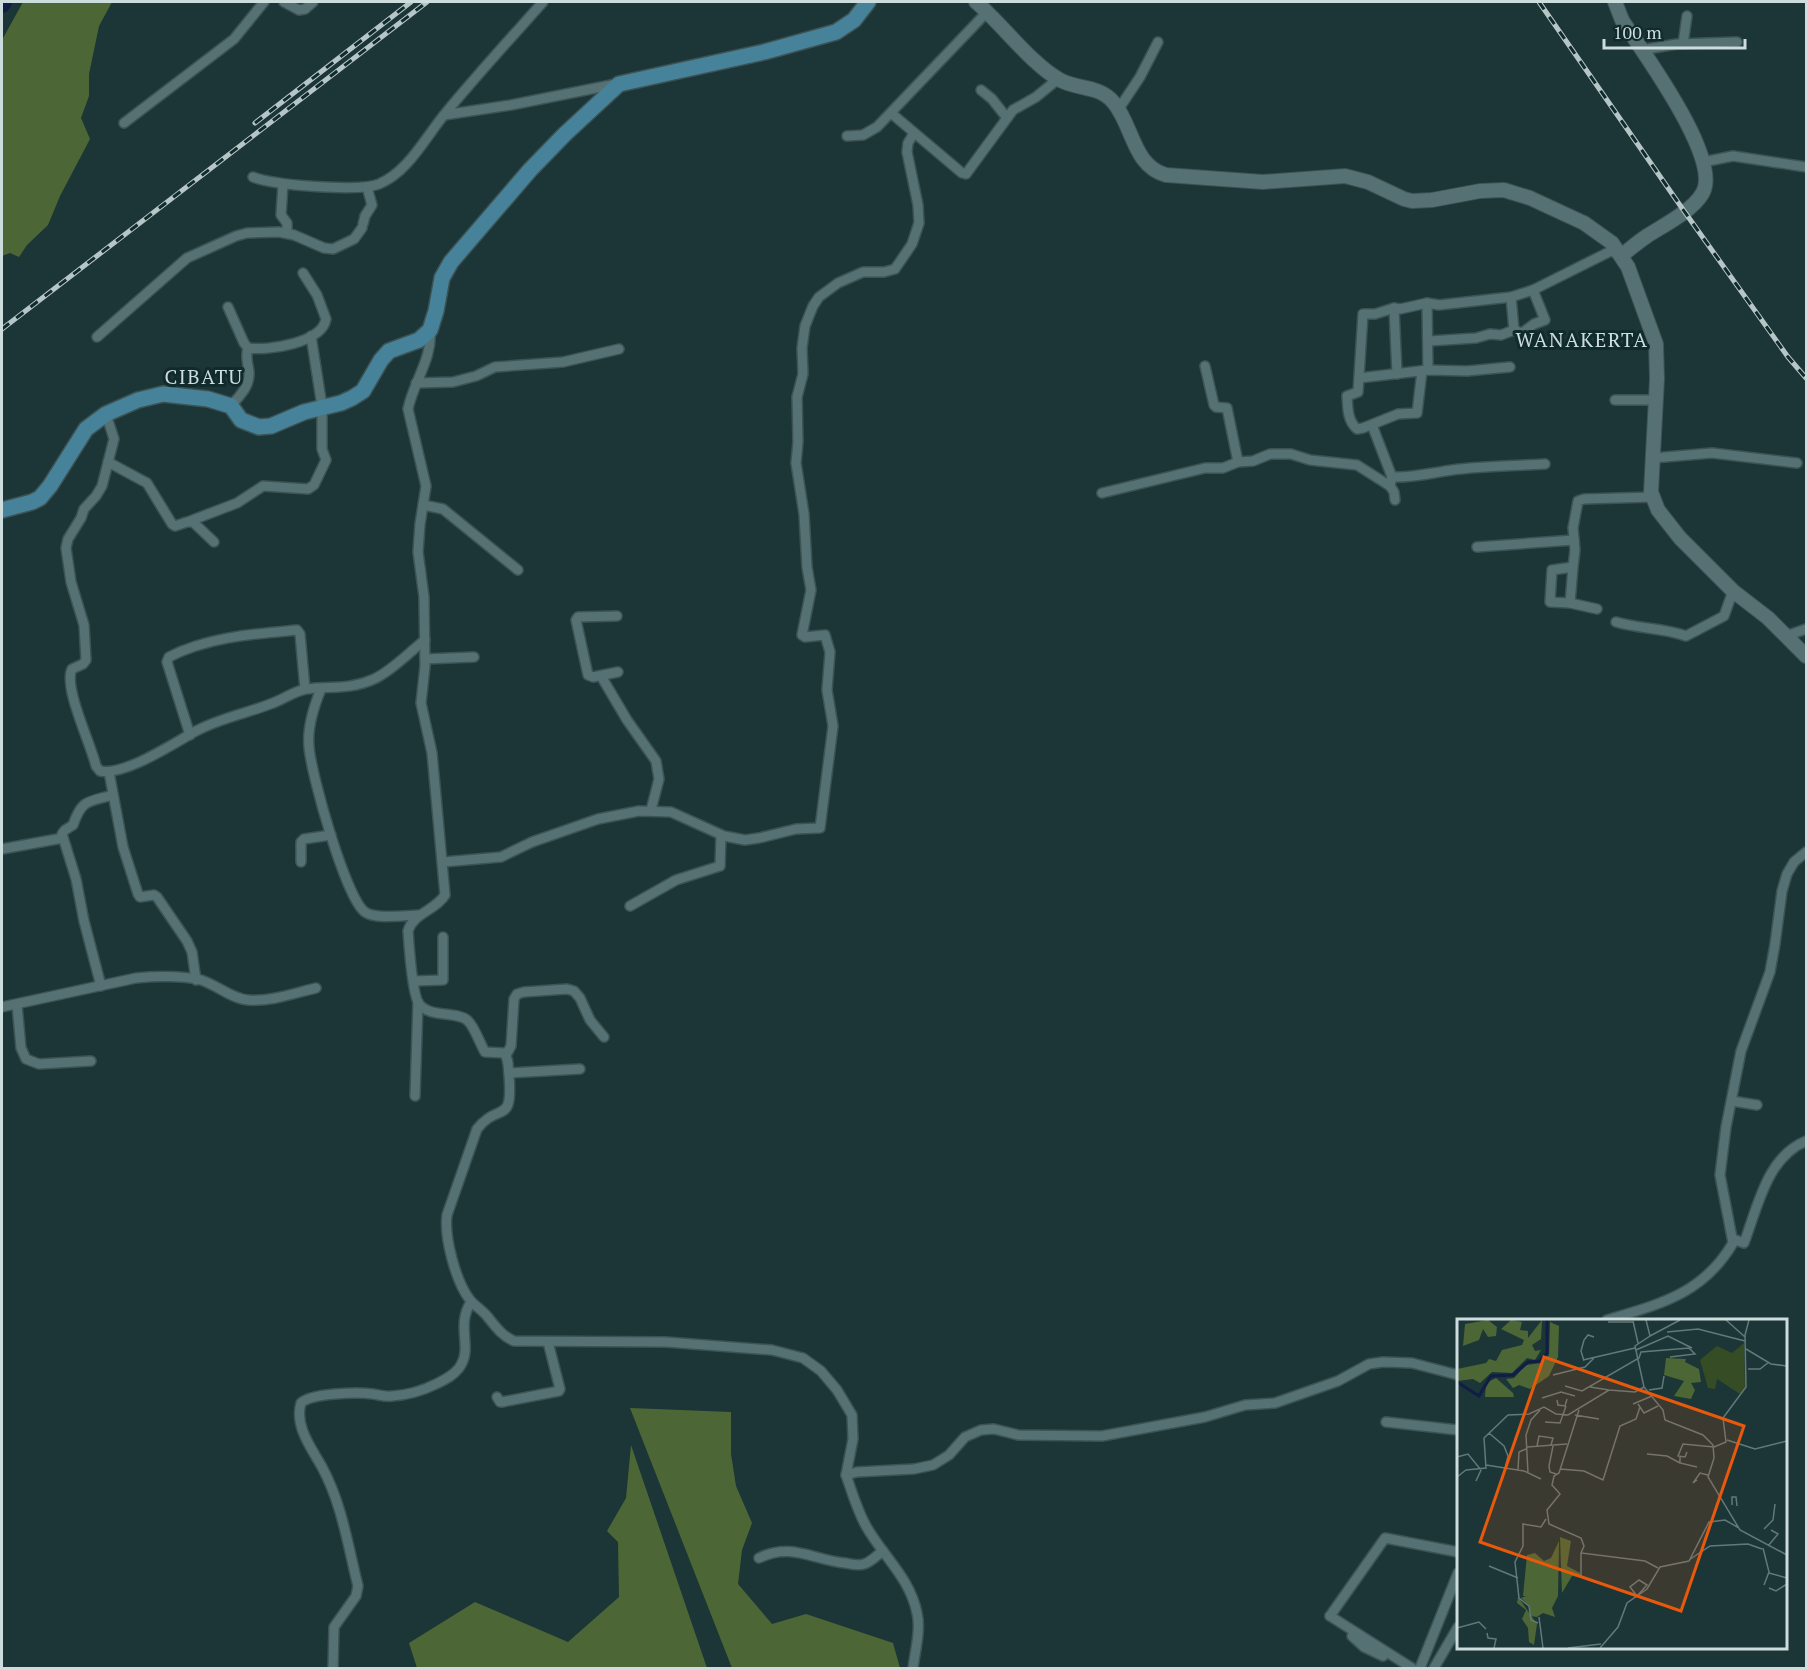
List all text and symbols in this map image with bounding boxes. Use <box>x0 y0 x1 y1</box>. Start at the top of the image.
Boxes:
scale bar <box>1604 12 1745 50</box>
text: 100 m <box>1613 20 1662 44</box>
district label: WANAKERTA <box>1515 326 1649 353</box>
district label: CIBATU <box>164 363 244 390</box>
inset map <box>1457 1319 1787 1649</box>

